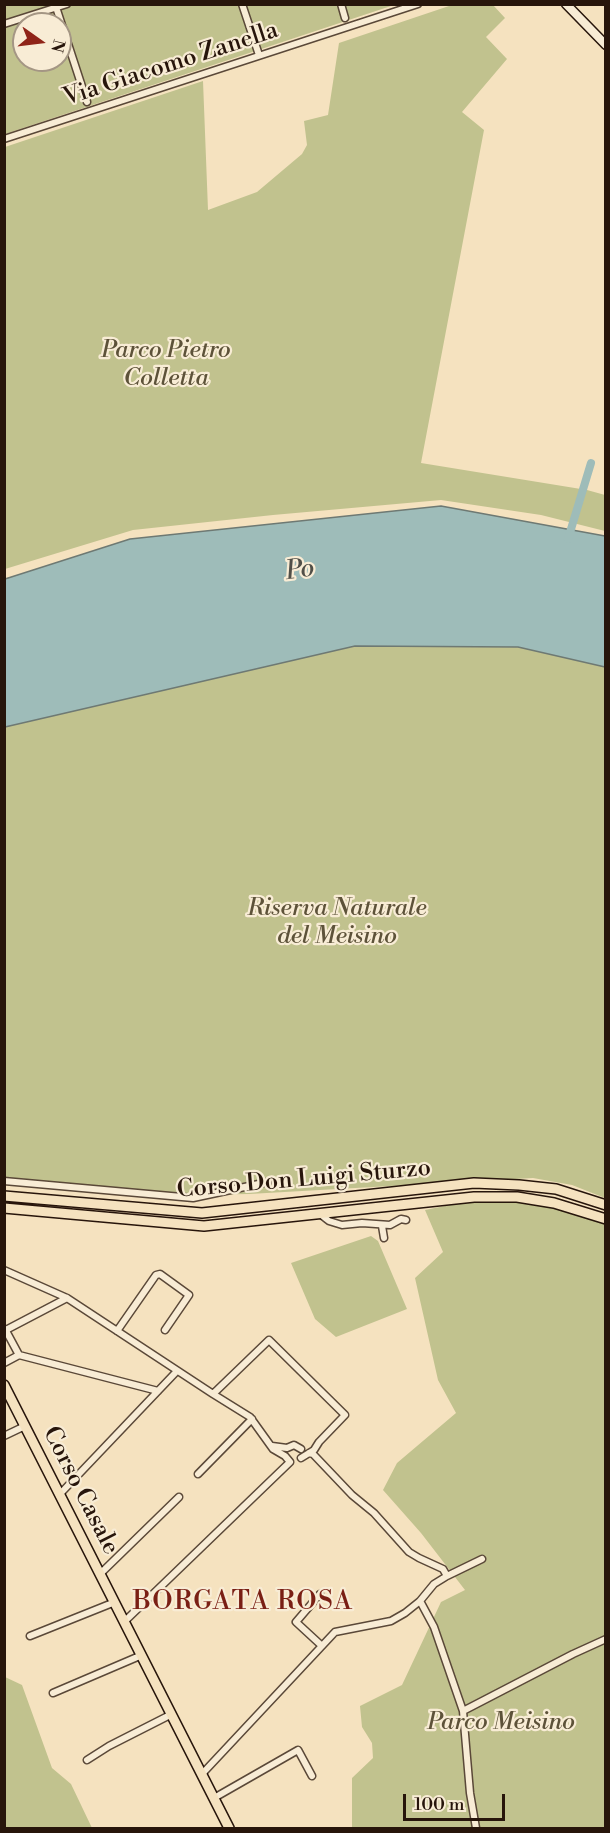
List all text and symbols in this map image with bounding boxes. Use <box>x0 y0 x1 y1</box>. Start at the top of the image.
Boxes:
north arrow <box>12 12 72 72</box>
street label: Via Giacomo Zanella <box>60 17 282 113</box>
text: N <box>46 37 69 54</box>
park label: Parco Pietro Colletta <box>101 337 231 393</box>
water label: Po <box>284 554 316 588</box>
park label: Riserva Naturale del Meisino <box>247 895 427 951</box>
street label: Corso Don Luigi Sturzo <box>176 1155 432 1205</box>
street label: Corso Casale <box>35 1422 125 1560</box>
district label: BORGATA ROSA <box>133 1587 353 1619</box>
park label: Parco Meisino <box>427 1709 575 1737</box>
scale bar <box>406 1782 508 1820</box>
text: 100 m <box>414 1793 465 1816</box>

